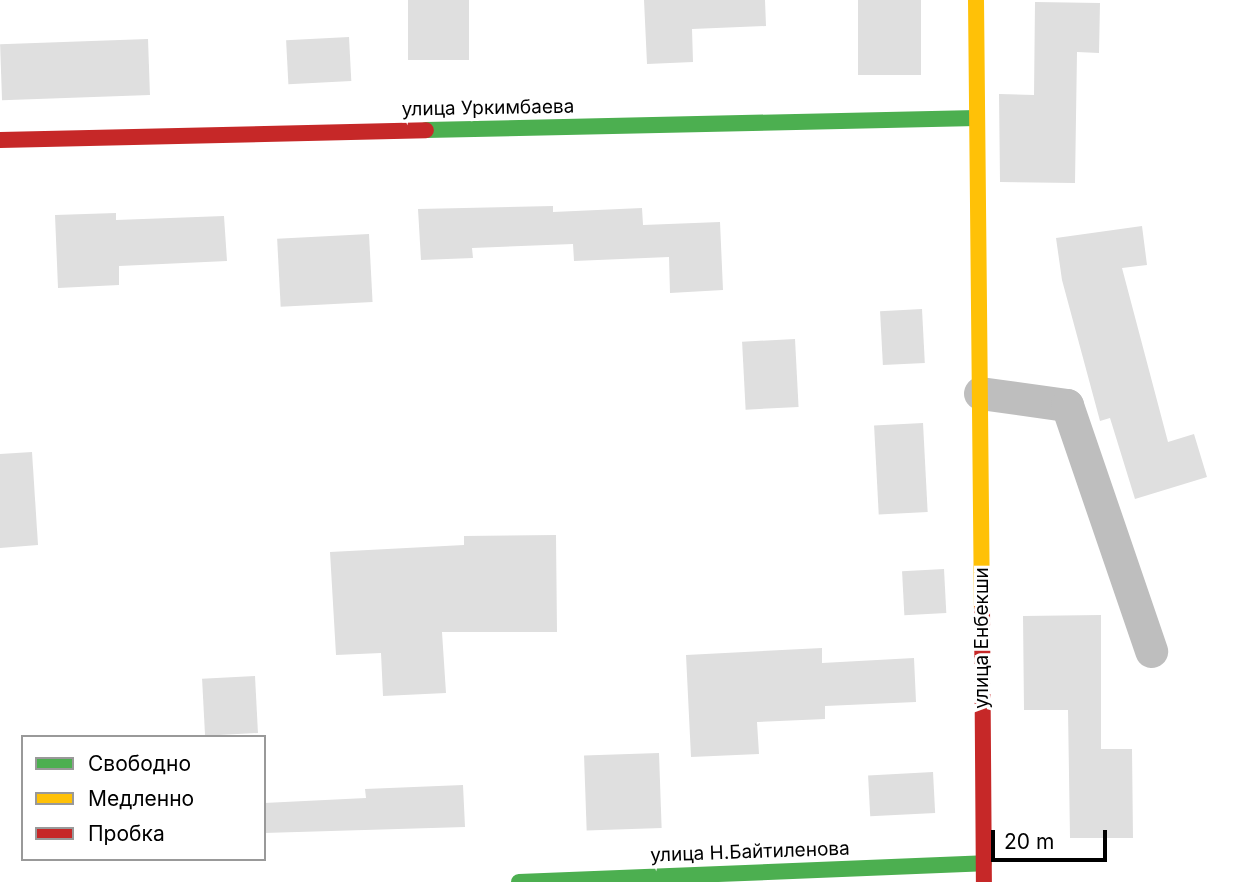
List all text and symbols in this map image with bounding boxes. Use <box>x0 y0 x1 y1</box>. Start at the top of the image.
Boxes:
street label: улица Уркимбаева <box>401 95 575 121</box>
street label: улица Енбекши <box>971 567 993 709</box>
legend <box>21 735 266 861</box>
text: Свободно <box>88 751 191 776</box>
text: Медленно <box>88 786 194 811</box>
scale bar <box>995 816 1110 860</box>
text: Пробка <box>88 821 165 846</box>
text: 20 m <box>1004 829 1054 854</box>
street label: улица Н.Байтиленова <box>650 837 850 867</box>

